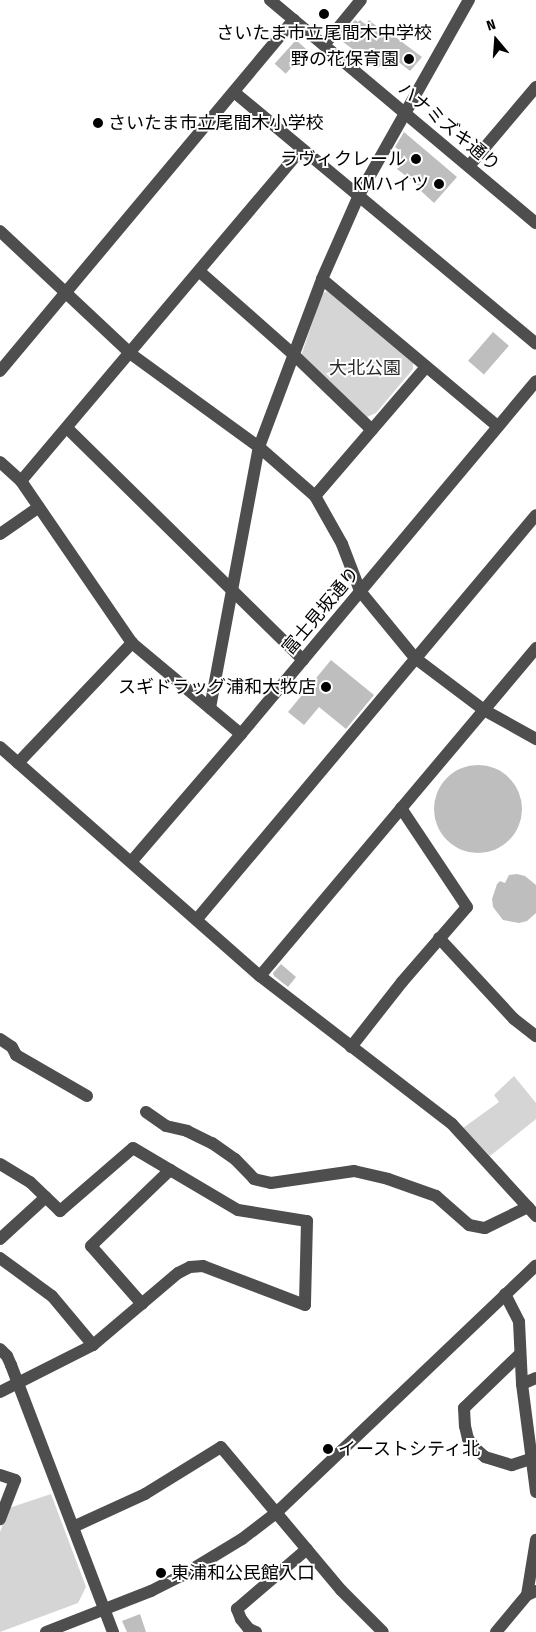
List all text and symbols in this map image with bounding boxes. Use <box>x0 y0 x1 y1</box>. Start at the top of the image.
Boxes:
marker: さいたま市立尾間木中学校 <box>318 8 330 20</box>
north arrow <box>471 15 521 65</box>
text: N <box>485 16 498 35</box>
place label: さいたま市立尾間木中学校 <box>216 22 432 44</box>
place label: 野の花保育園 <box>291 48 399 70</box>
marker: 野の花保育園 <box>403 53 415 65</box>
street label: ハナミズキ通り <box>394 78 504 176</box>
place label: さいたま市立尾間木小学校 <box>108 112 324 134</box>
marker: さいたま市立尾間木小学校 <box>92 117 104 129</box>
place label: ラヴィクレール <box>280 148 406 170</box>
marker: ラヴィクレール <box>410 153 422 165</box>
place label: KMハイツ <box>353 173 429 195</box>
marker: KMハイツ <box>433 178 445 190</box>
park label: 大北公園 <box>329 357 401 379</box>
street label: 富士見坂通り <box>278 563 364 659</box>
place label: スギドラッグ浦和大牧店 <box>118 676 316 698</box>
marker: スギドラッグ浦和大牧店 <box>320 681 332 693</box>
place label: イーストシティ北 <box>338 1438 482 1460</box>
marker: イーストシティ北 <box>322 1443 334 1455</box>
place label: 東浦和公民館入口 <box>171 1562 315 1584</box>
marker: 東浦和公民館入口 <box>155 1567 167 1579</box>

